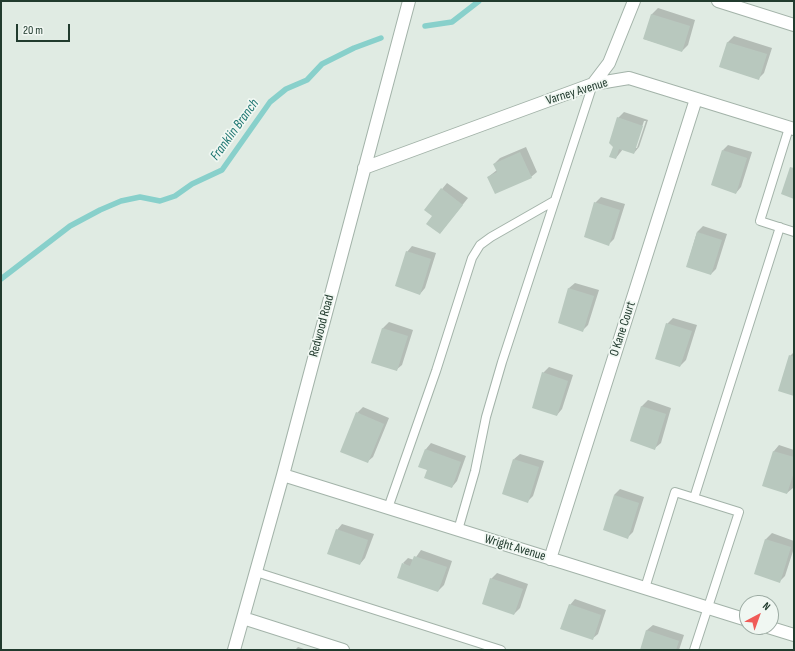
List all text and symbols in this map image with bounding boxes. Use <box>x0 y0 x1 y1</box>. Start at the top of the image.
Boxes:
scale bar <box>18 16 72 42</box>
text: 20 m <box>23 23 43 38</box>
street label: Varney Avenue <box>544 75 610 109</box>
water label: Franklin Branch <box>207 96 263 164</box>
street label: Redwood Road <box>306 293 338 359</box>
street label: O Kane Court <box>607 299 639 359</box>
street label: Wright Avenue <box>483 531 547 565</box>
north arrow <box>739 595 779 635</box>
text: N <box>760 599 773 613</box>

